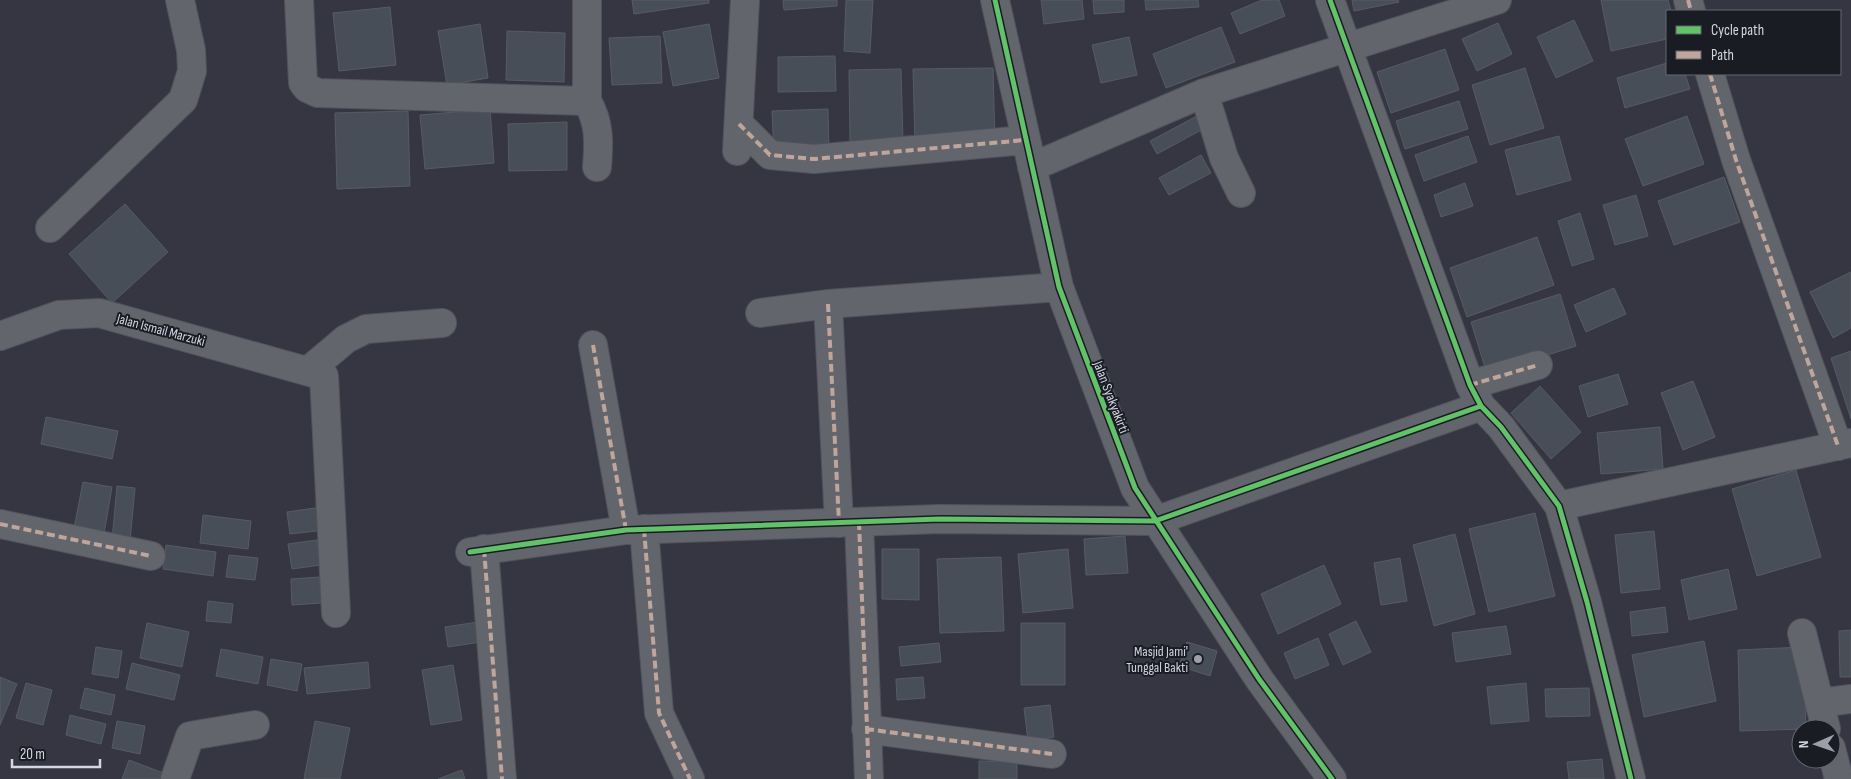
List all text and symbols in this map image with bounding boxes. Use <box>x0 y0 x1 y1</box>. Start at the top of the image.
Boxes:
legend <box>1666 10 1841 75</box>
text: Cycle path <box>1711 21 1764 40</box>
text: Path <box>1711 46 1734 65</box>
street label: Jalan Ismail Marzuki <box>114 310 207 350</box>
street label: Jalan Syakyakirti <box>1089 358 1133 436</box>
place label: Masjid Jami' Tunggal Bakti <box>1126 643 1188 676</box>
marker: Masjid Jami' Tunggal Bakti <box>1192 653 1204 665</box>
north arrow <box>1791 719 1841 769</box>
scale bar <box>12 736 100 768</box>
text: N <box>1795 740 1812 748</box>
text: 20 m <box>20 745 45 764</box>

